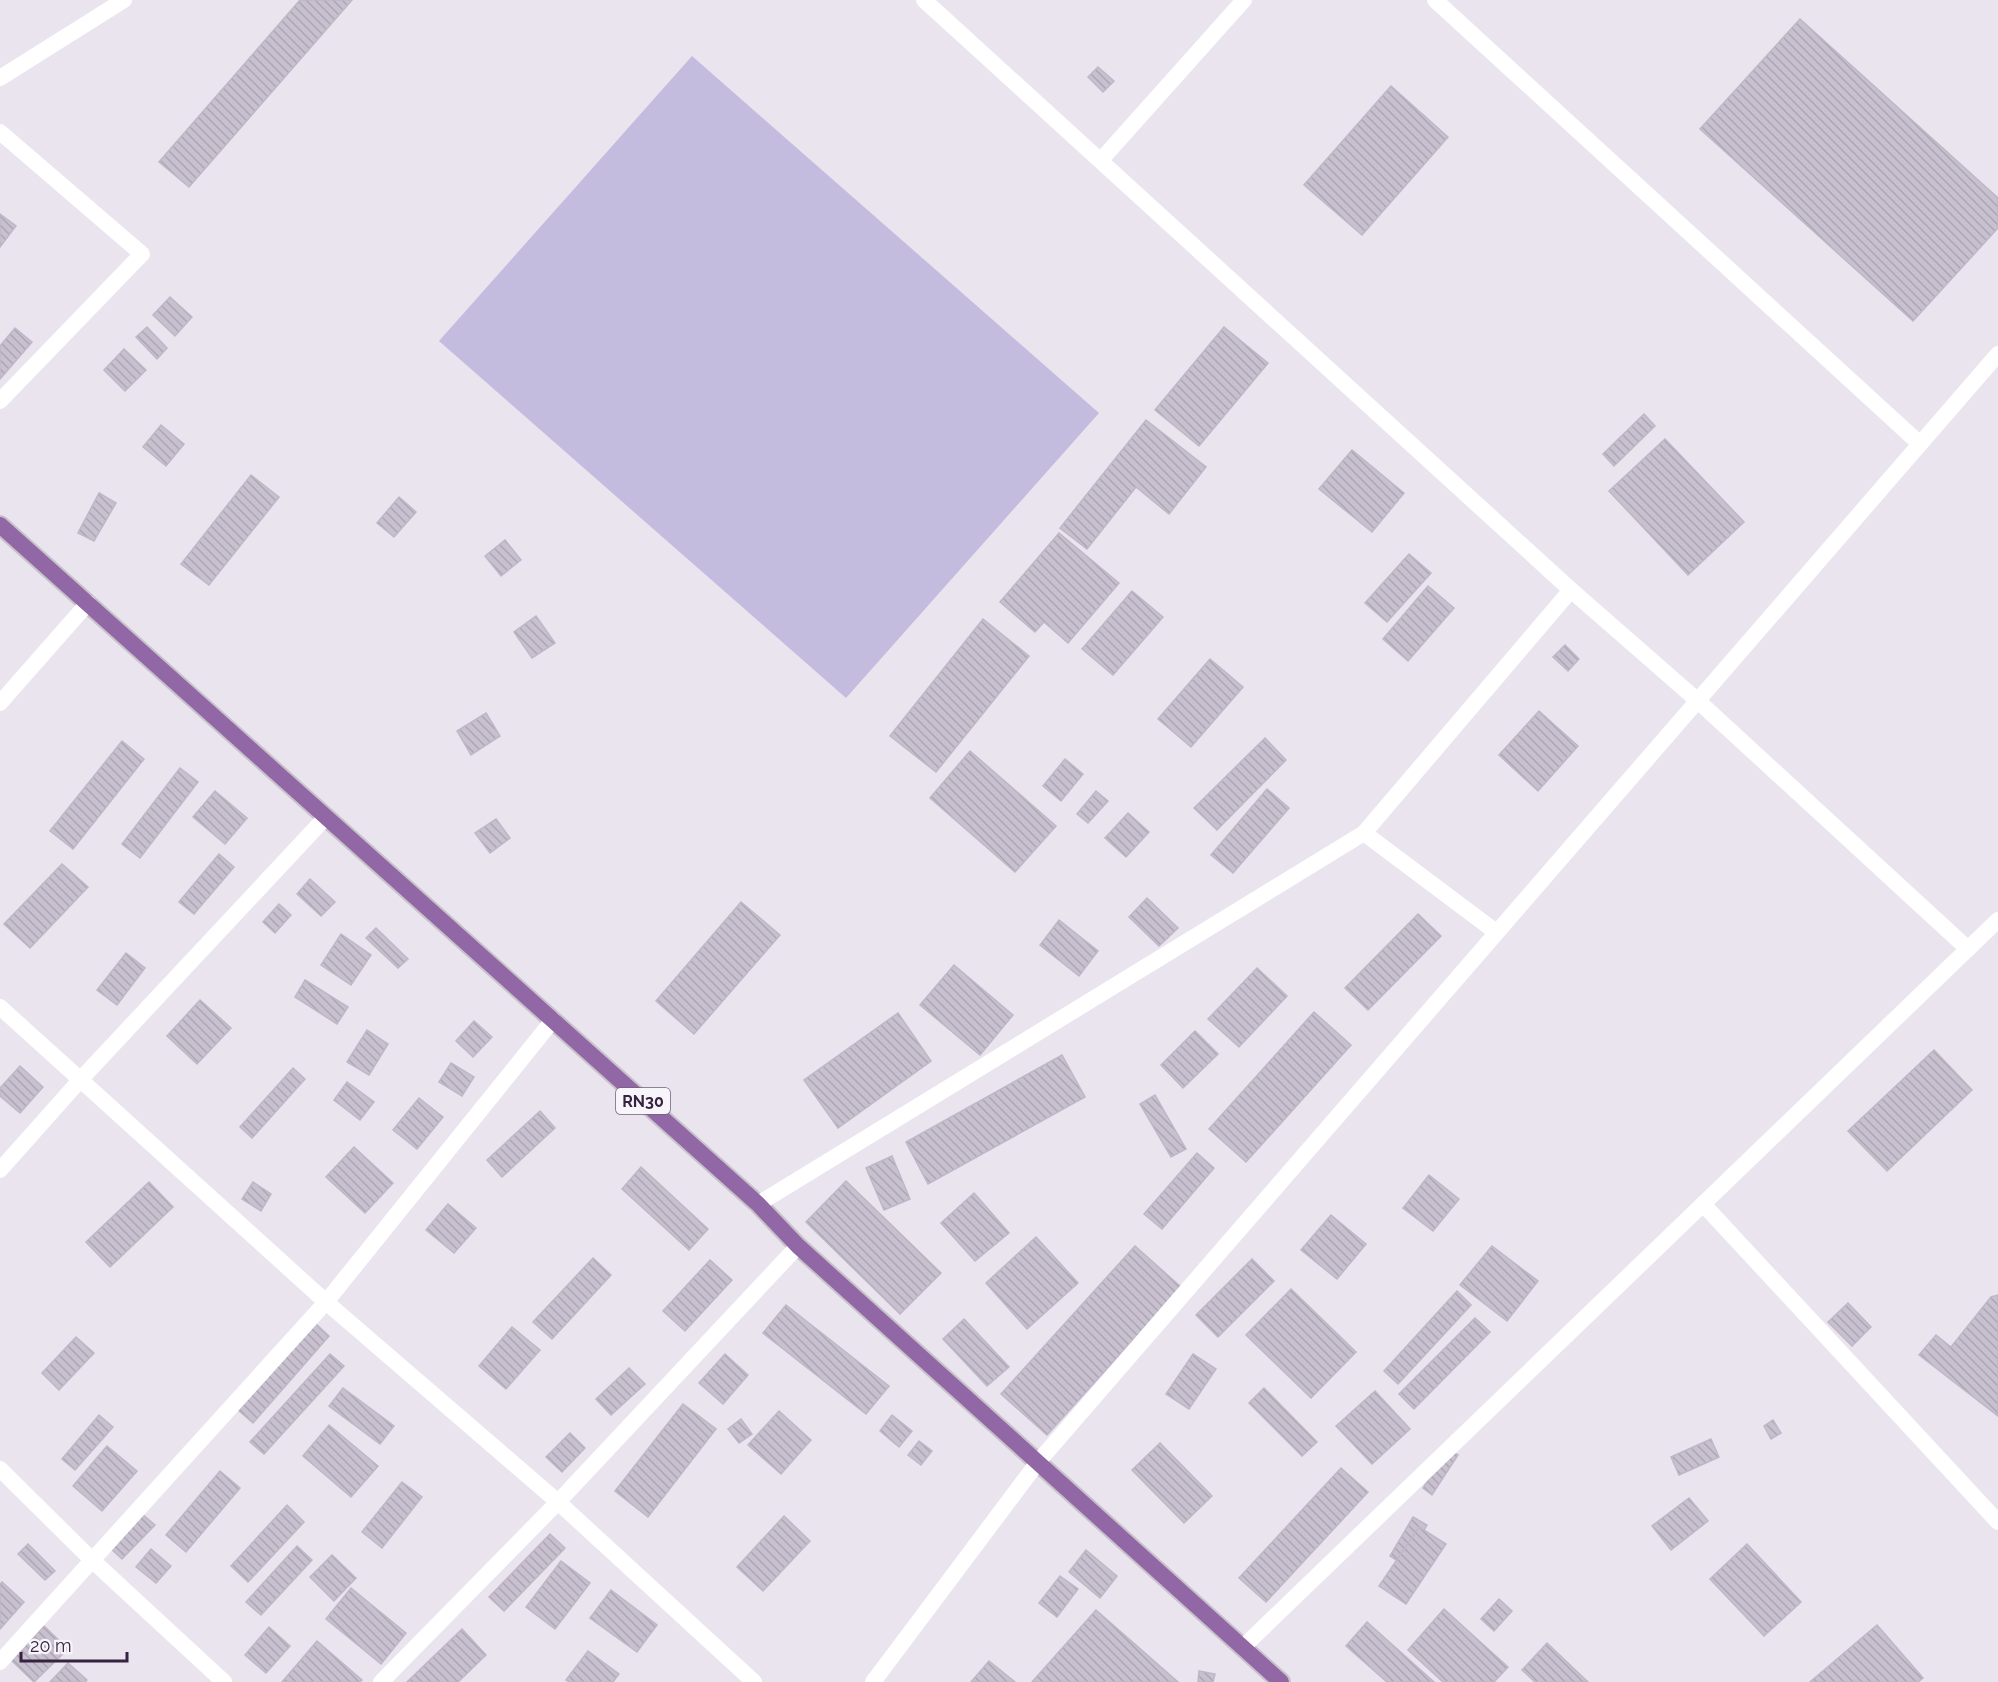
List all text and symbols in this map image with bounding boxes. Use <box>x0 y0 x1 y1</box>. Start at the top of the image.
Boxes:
road number: RN30 <box>616 1088 670 1114</box>
scale bar <box>21 1625 128 1663</box>
text: 20 m <box>30 1635 72 1656</box>

